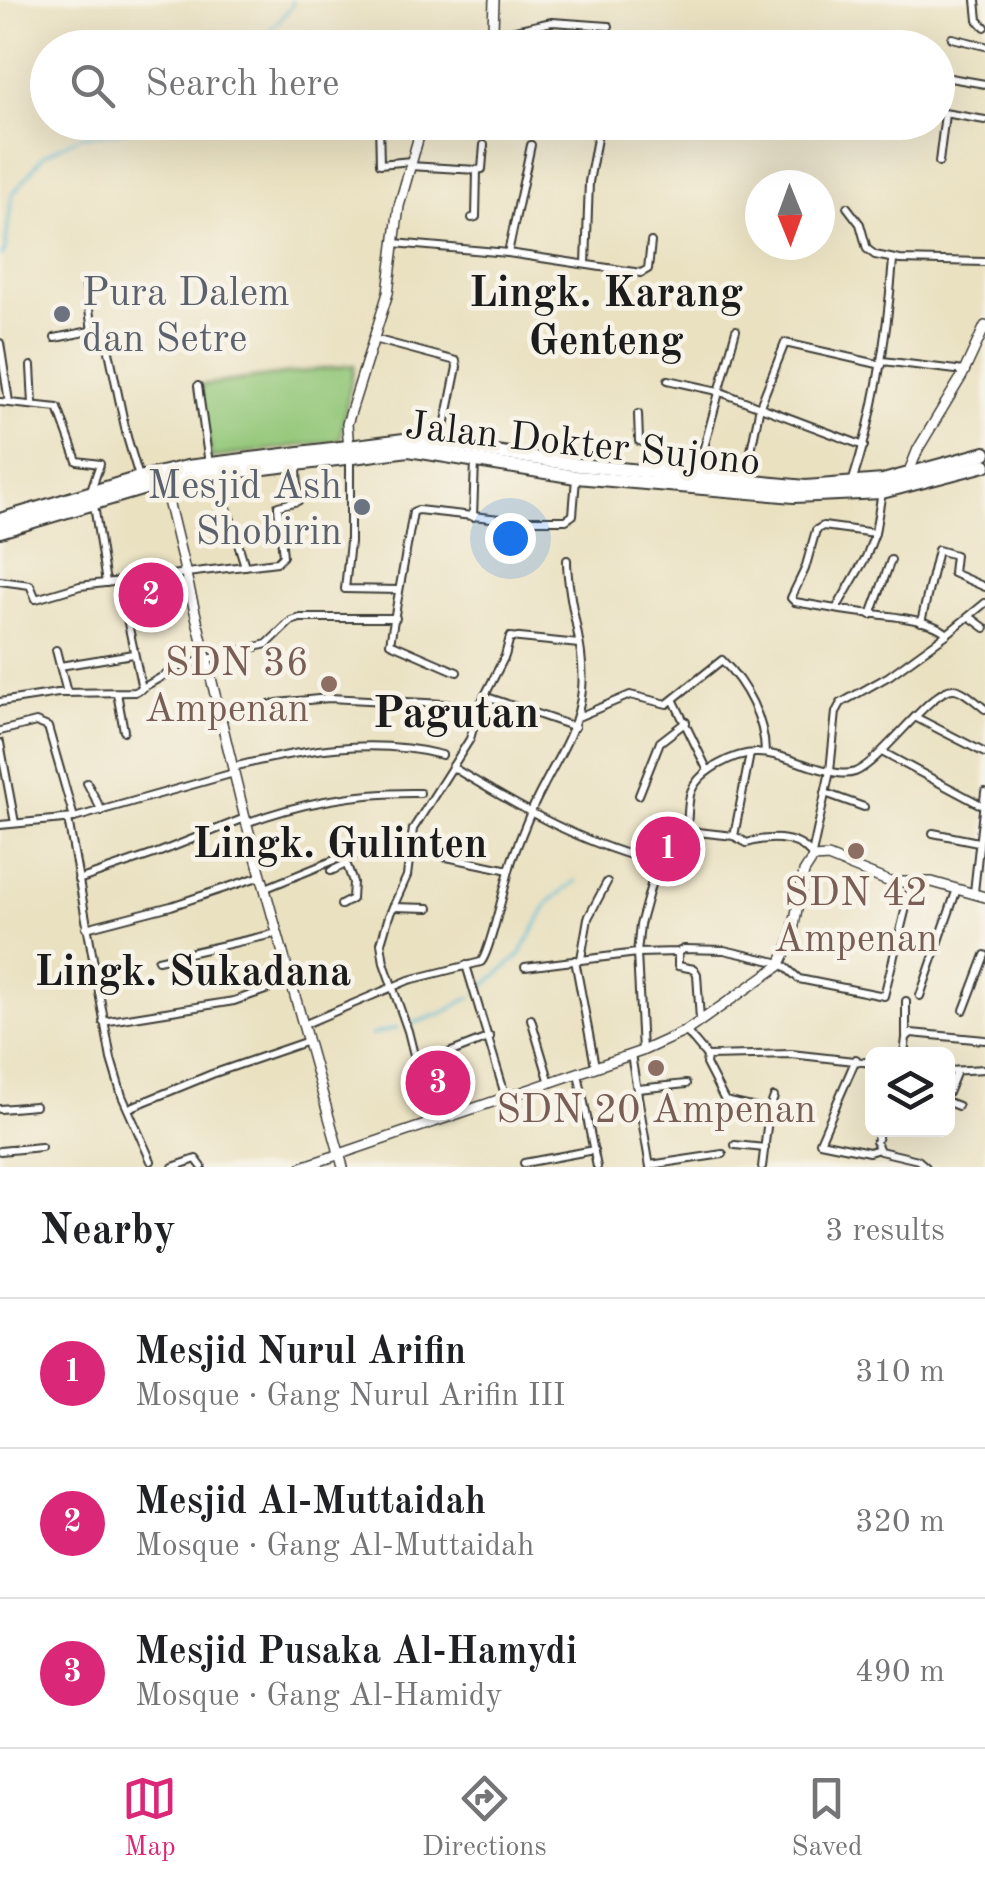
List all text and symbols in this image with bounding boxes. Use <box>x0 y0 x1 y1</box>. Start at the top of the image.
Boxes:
search box <box>30 30 955 140</box>
icon: search <box>65 58 120 113</box>
text: Search here <box>145 66 340 104</box>
north arrow <box>745 170 835 260</box>
district label: Lingk. Karang Genteng <box>469 274 743 364</box>
place label: Pura Dalem dan Setre <box>82 275 290 361</box>
marker: Pura Dalem dan Setre <box>51 303 73 325</box>
street label: Jalan Dokter Sujono <box>403 407 762 485</box>
place label: Mesjid Ash Shobirin <box>147 468 342 554</box>
marker: Mesjid Ash Shobirin <box>351 496 373 518</box>
your location <box>485 513 536 564</box>
pin: 2 <box>118 558 184 632</box>
place label: SDN 36 Ampenan <box>145 645 309 731</box>
marker: SDN 36 Ampenan <box>318 673 340 695</box>
district label: Pagutan <box>373 693 539 738</box>
pin: 1 <box>636 812 700 886</box>
district label: Lingk. Gulinten <box>193 825 487 867</box>
marker: SDN 42 Ampenan <box>845 840 867 862</box>
place label: SDN 42 Ampenan <box>774 875 938 961</box>
district label: Lingk. Sukadana <box>35 953 351 995</box>
pin: 3 <box>406 1046 470 1120</box>
map controls <box>865 1047 955 1137</box>
button: layers <box>865 1047 955 1137</box>
marker: SDN 20 Ampenan <box>645 1057 667 1079</box>
place label: SDN 20 Ampenan <box>496 1092 816 1132</box>
text: Nearby <box>40 1211 176 1253</box>
text: 3 results <box>825 1216 945 1248</box>
text: Mesjid Nurul Arifin <box>135 1334 466 1372</box>
text: 1 <box>63 1357 82 1389</box>
text: 310 m <box>855 1357 945 1389</box>
text: Mosque · Gang Nurul Arifin III <box>135 1381 565 1413</box>
text: Mesjid Al-Muttaidah <box>135 1484 486 1522</box>
text: 2 <box>63 1507 82 1539</box>
text: 320 m <box>855 1507 945 1539</box>
text: Mosque · Gang Al-Muttaidah <box>135 1531 534 1563</box>
text: Mesjid Pusaka Al-Hamydi <box>135 1634 577 1672</box>
text: 3 <box>63 1657 82 1689</box>
text: 490 m <box>855 1657 945 1689</box>
text: Mosque · Gang Al-Hamidy <box>135 1681 502 1713</box>
tab: Map <box>122 1771 177 1866</box>
tab: Directions <box>422 1771 547 1866</box>
tab: Saved <box>791 1771 863 1866</box>

